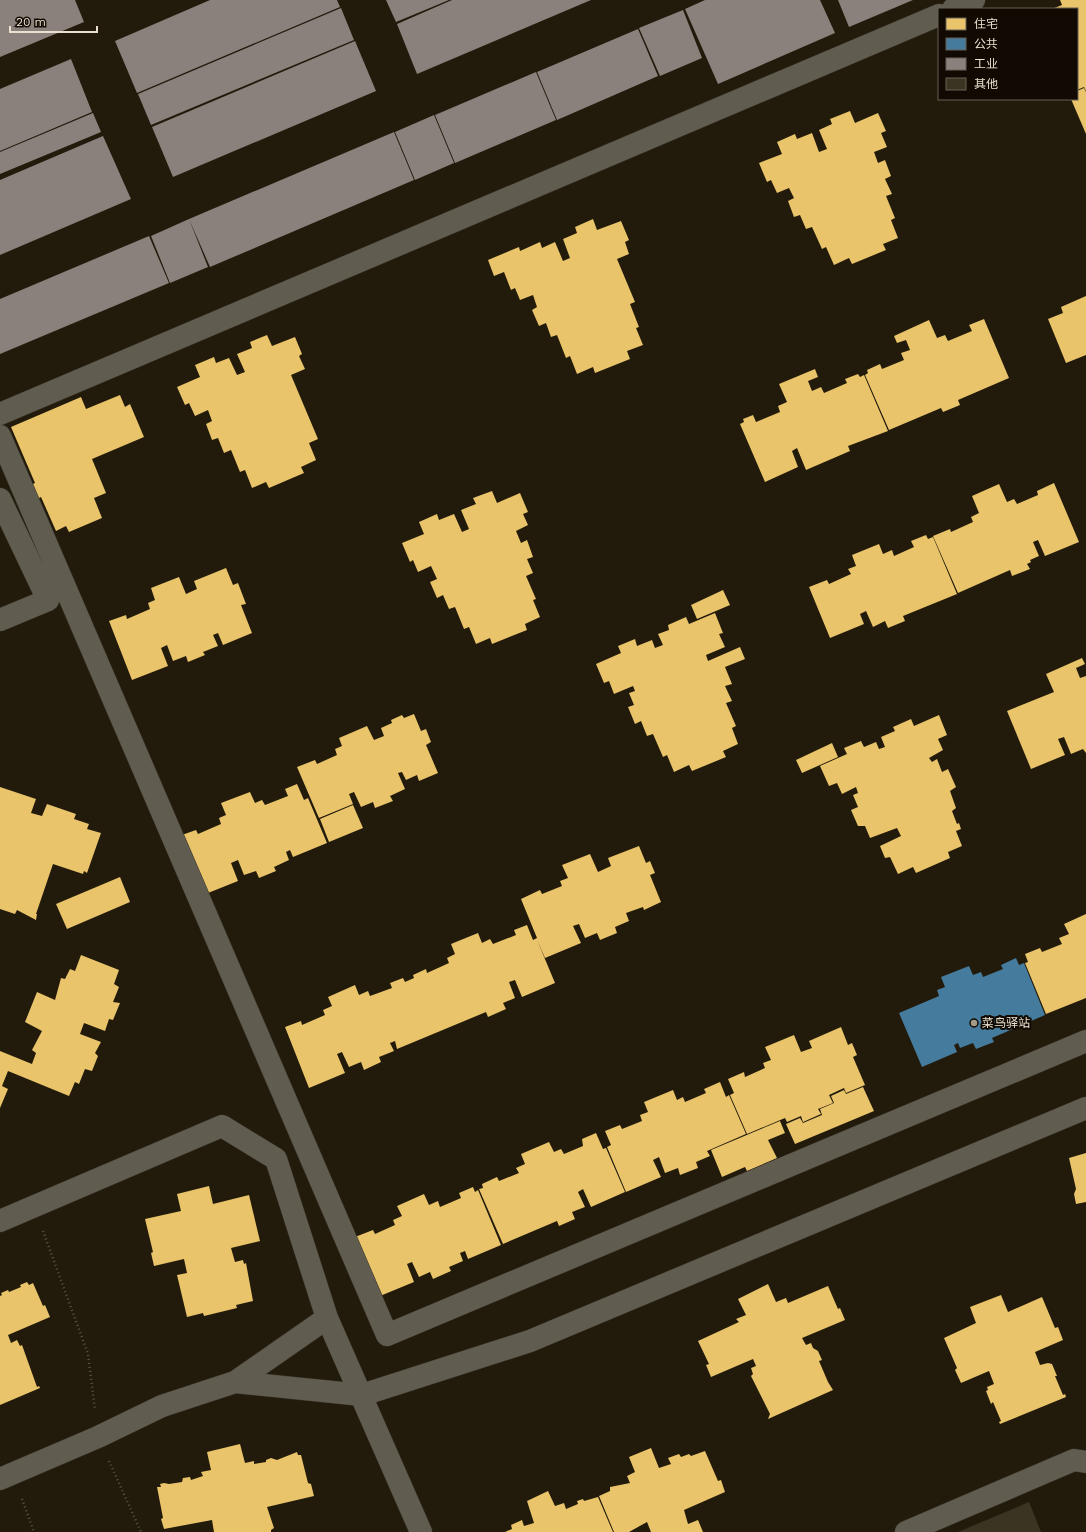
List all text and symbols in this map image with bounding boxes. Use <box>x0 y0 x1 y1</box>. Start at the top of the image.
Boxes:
scale bar <box>10 8 97 34</box>
legend <box>938 8 1078 100</box>
text: 20 m <box>16 15 46 29</box>
text: 住宅 <box>974 17 998 31</box>
text: 公共 <box>974 37 998 51</box>
text: 工业 <box>974 57 998 71</box>
text: 其他 <box>974 77 998 91</box>
place label: 菜鸟驿站 <box>982 1016 1030 1030</box>
marker: 菜鸟驿站 <box>969 1018 979 1028</box>

